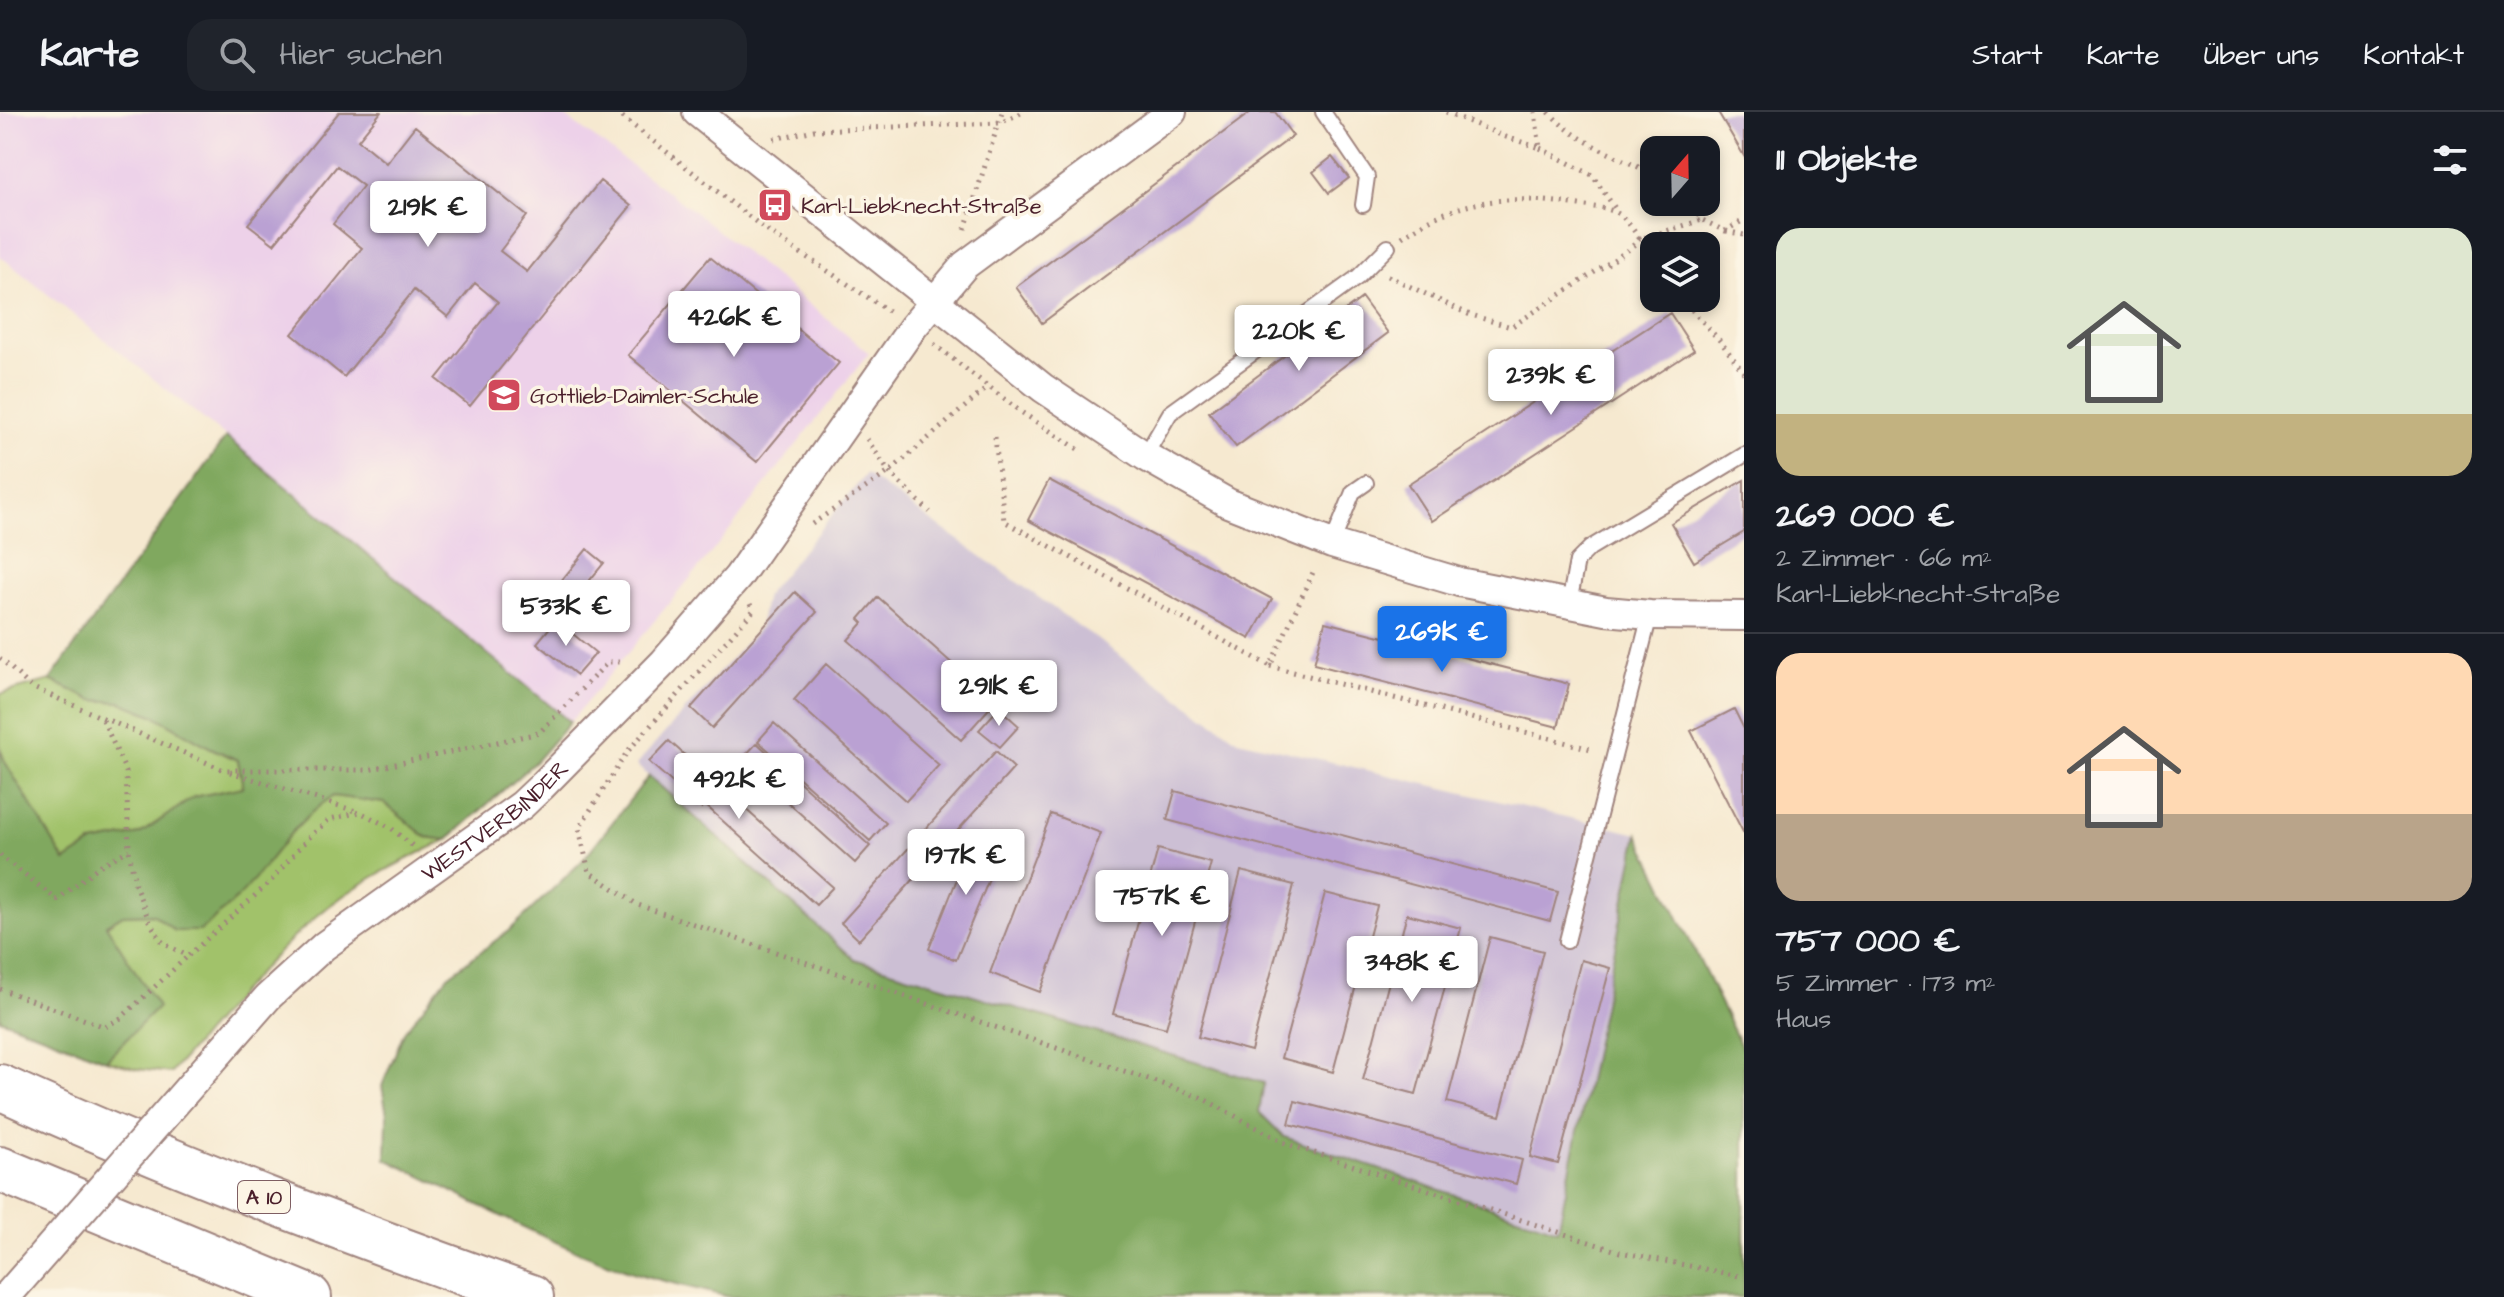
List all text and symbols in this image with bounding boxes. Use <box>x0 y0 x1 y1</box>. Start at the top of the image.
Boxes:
search box <box>187 19 747 91</box>
text: Karte <box>40 29 139 81</box>
icon: search <box>215 33 259 77</box>
text: Hier suchen <box>279 34 442 76</box>
text: Start <box>1972 36 2043 75</box>
text: Karte <box>2087 36 2160 75</box>
text: Über uns <box>2204 36 2319 75</box>
text: Kontakt <box>2363 36 2464 75</box>
north arrow <box>1640 136 1720 216</box>
map controls <box>1640 136 1720 312</box>
text: 11 Objekte <box>1776 136 1918 184</box>
icon: filters <box>2428 138 2472 182</box>
pin: 219K € <box>363 181 493 249</box>
bus stop icon: Karl-Liebknecht-Straße <box>756 186 794 224</box>
text: 219K € <box>388 189 468 225</box>
place label: Karl-Liebknecht-Straße <box>801 191 1042 222</box>
button: layers <box>1640 232 1720 312</box>
icon: home <box>2052 280 2196 424</box>
pin: 426K € <box>669 291 799 359</box>
text: 426K € <box>686 299 782 335</box>
pin: 220K € <box>1234 305 1364 373</box>
text: 220K € <box>1253 313 1345 349</box>
pin: 239K € <box>1486 349 1616 417</box>
text: 239K € <box>1506 357 1596 393</box>
school or university icon: Gottlieb-Daimler-Schule <box>485 376 523 414</box>
place label: Gottlieb-Daimler-Schule <box>530 381 759 412</box>
text: 269 000 € <box>1776 492 1955 540</box>
text: 2 Zimmer · 66 m² <box>1776 540 1992 576</box>
text: Karl-Liebknecht-Straße <box>1776 576 2060 612</box>
pin: 533K € <box>501 580 631 648</box>
text: 533K € <box>520 588 612 624</box>
pin: 269K € <box>1377 606 1507 674</box>
text: 269K € <box>1396 614 1488 650</box>
pin: 291K € <box>934 660 1064 728</box>
text: 291K € <box>959 668 1039 704</box>
icon: home <box>2052 705 2196 849</box>
pin: 492K € <box>674 753 804 821</box>
street label: WESTVERBINDER <box>415 754 576 889</box>
text: 492K € <box>692 761 786 797</box>
pin: 197K € <box>901 829 1031 897</box>
text: 197K € <box>926 837 1006 873</box>
pin: 757K € <box>1097 870 1227 938</box>
text: 757K € <box>1113 878 1211 914</box>
text: 757 000 € <box>1776 917 1961 965</box>
pin: 348K € <box>1347 936 1477 1004</box>
text: 348K € <box>1365 944 1459 980</box>
text: 5 Zimmer · 173 m² <box>1776 965 1995 1001</box>
text: Haus <box>1776 1001 1831 1037</box>
road number: A 10 <box>238 1181 290 1213</box>

